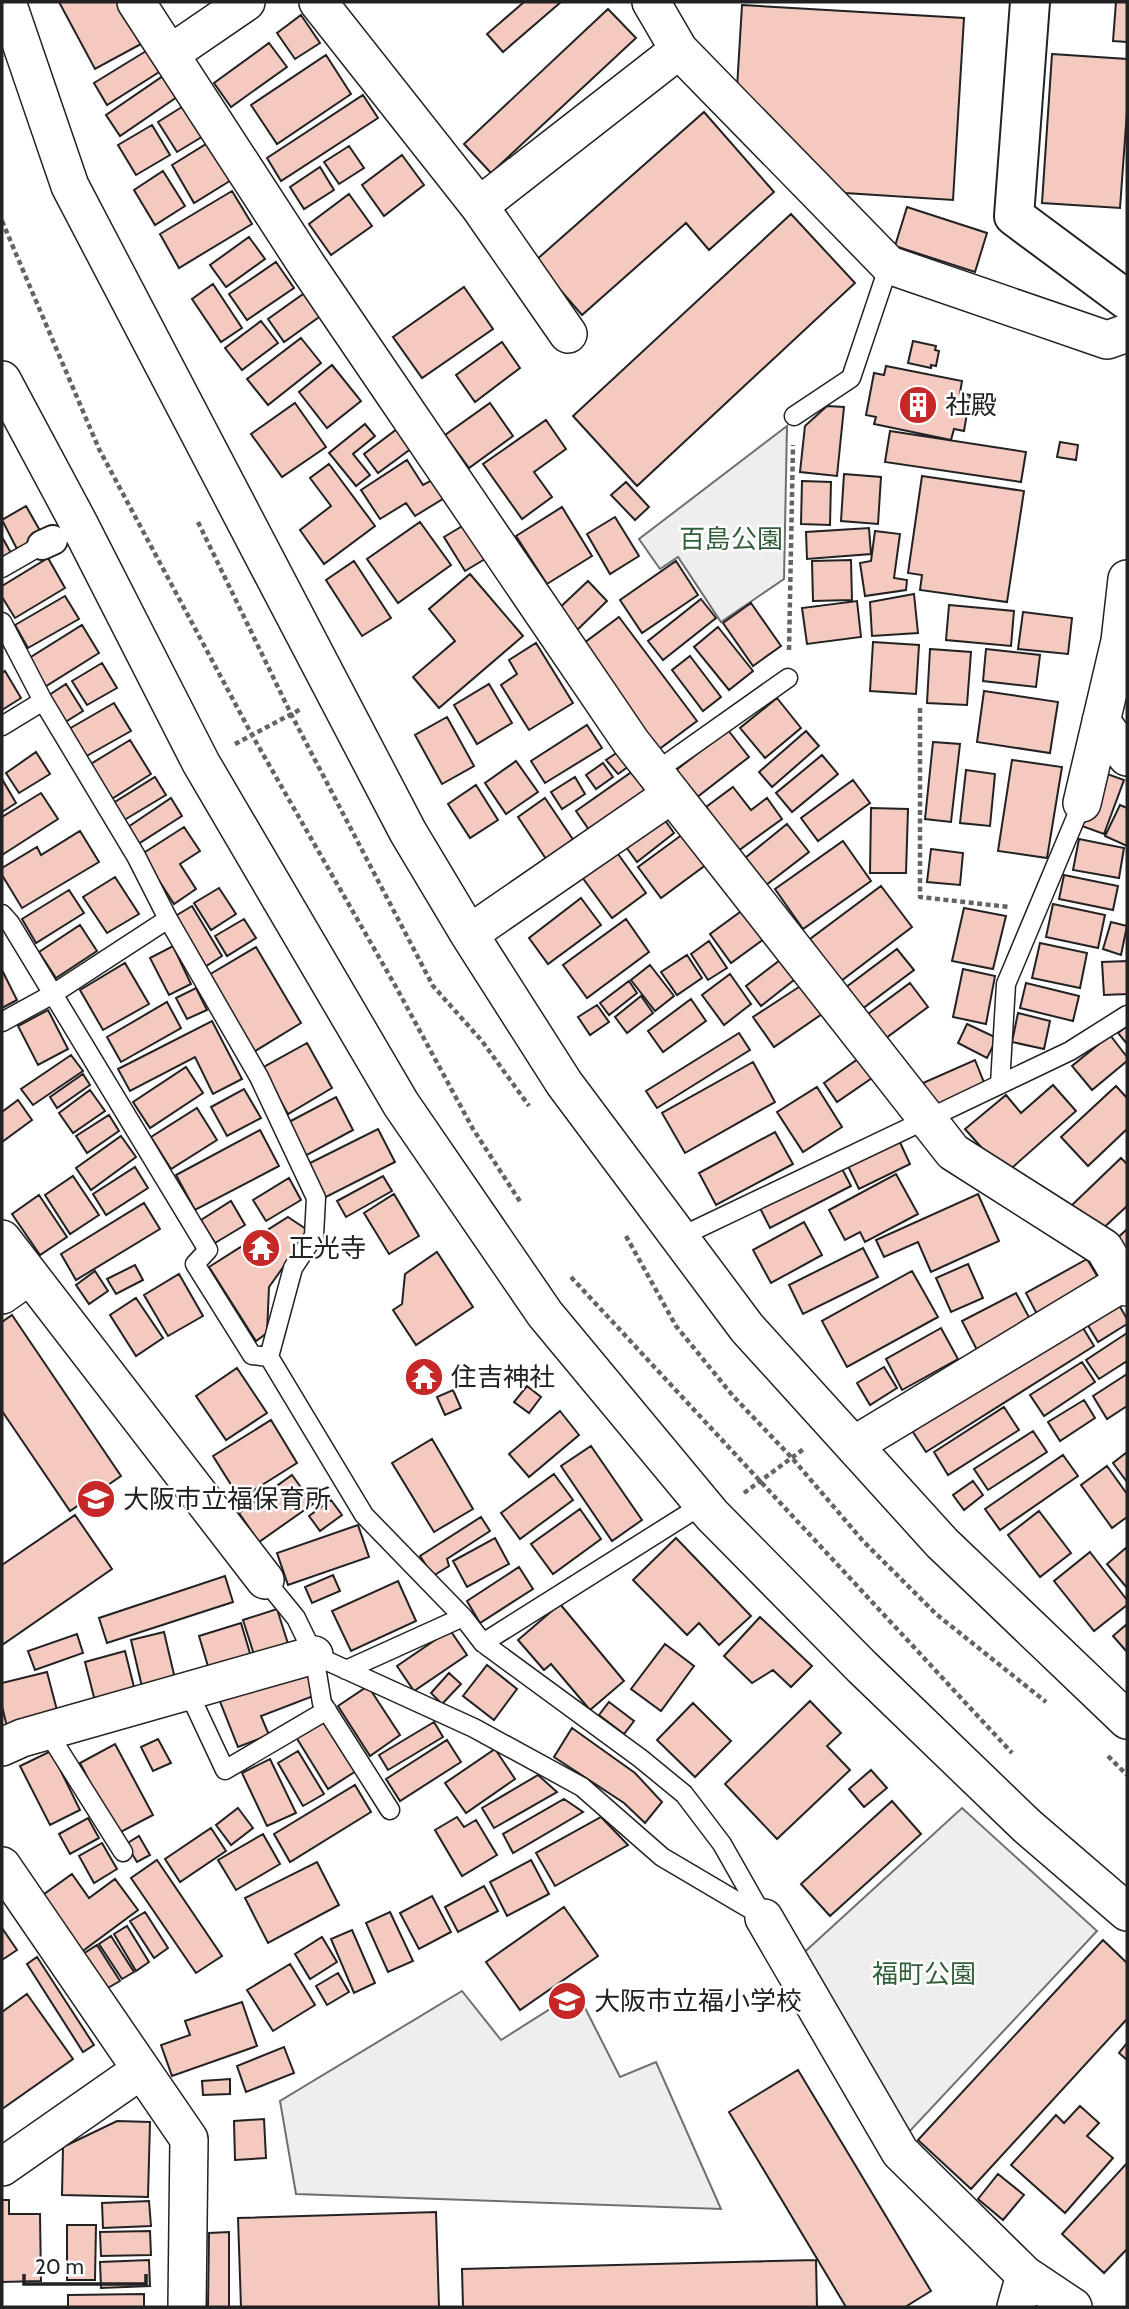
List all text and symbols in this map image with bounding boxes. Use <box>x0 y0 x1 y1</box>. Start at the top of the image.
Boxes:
building icon: 社殿 <box>897 384 939 426</box>
place label: 社殿 <box>945 389 997 421</box>
park label: 百島公園 <box>679 523 783 555</box>
temple icon: 正光寺 <box>240 1227 282 1269</box>
place label: 正光寺 <box>288 1232 366 1264</box>
temple icon: 住吉神社 <box>403 1356 445 1398</box>
place label: 住吉神社 <box>451 1361 555 1393</box>
school or university icon: 大阪市立福保育所 <box>75 1478 117 1520</box>
place label: 大阪市立福保育所 <box>123 1483 331 1515</box>
park label: 福町公園 <box>872 1958 976 1990</box>
school or university icon: 大阪市立福小学校 <box>546 1980 588 2022</box>
place label: 大阪市立福小学校 <box>594 1985 802 2017</box>
scale bar <box>24 2242 147 2286</box>
text: 20 m <box>35 2254 84 2279</box>

